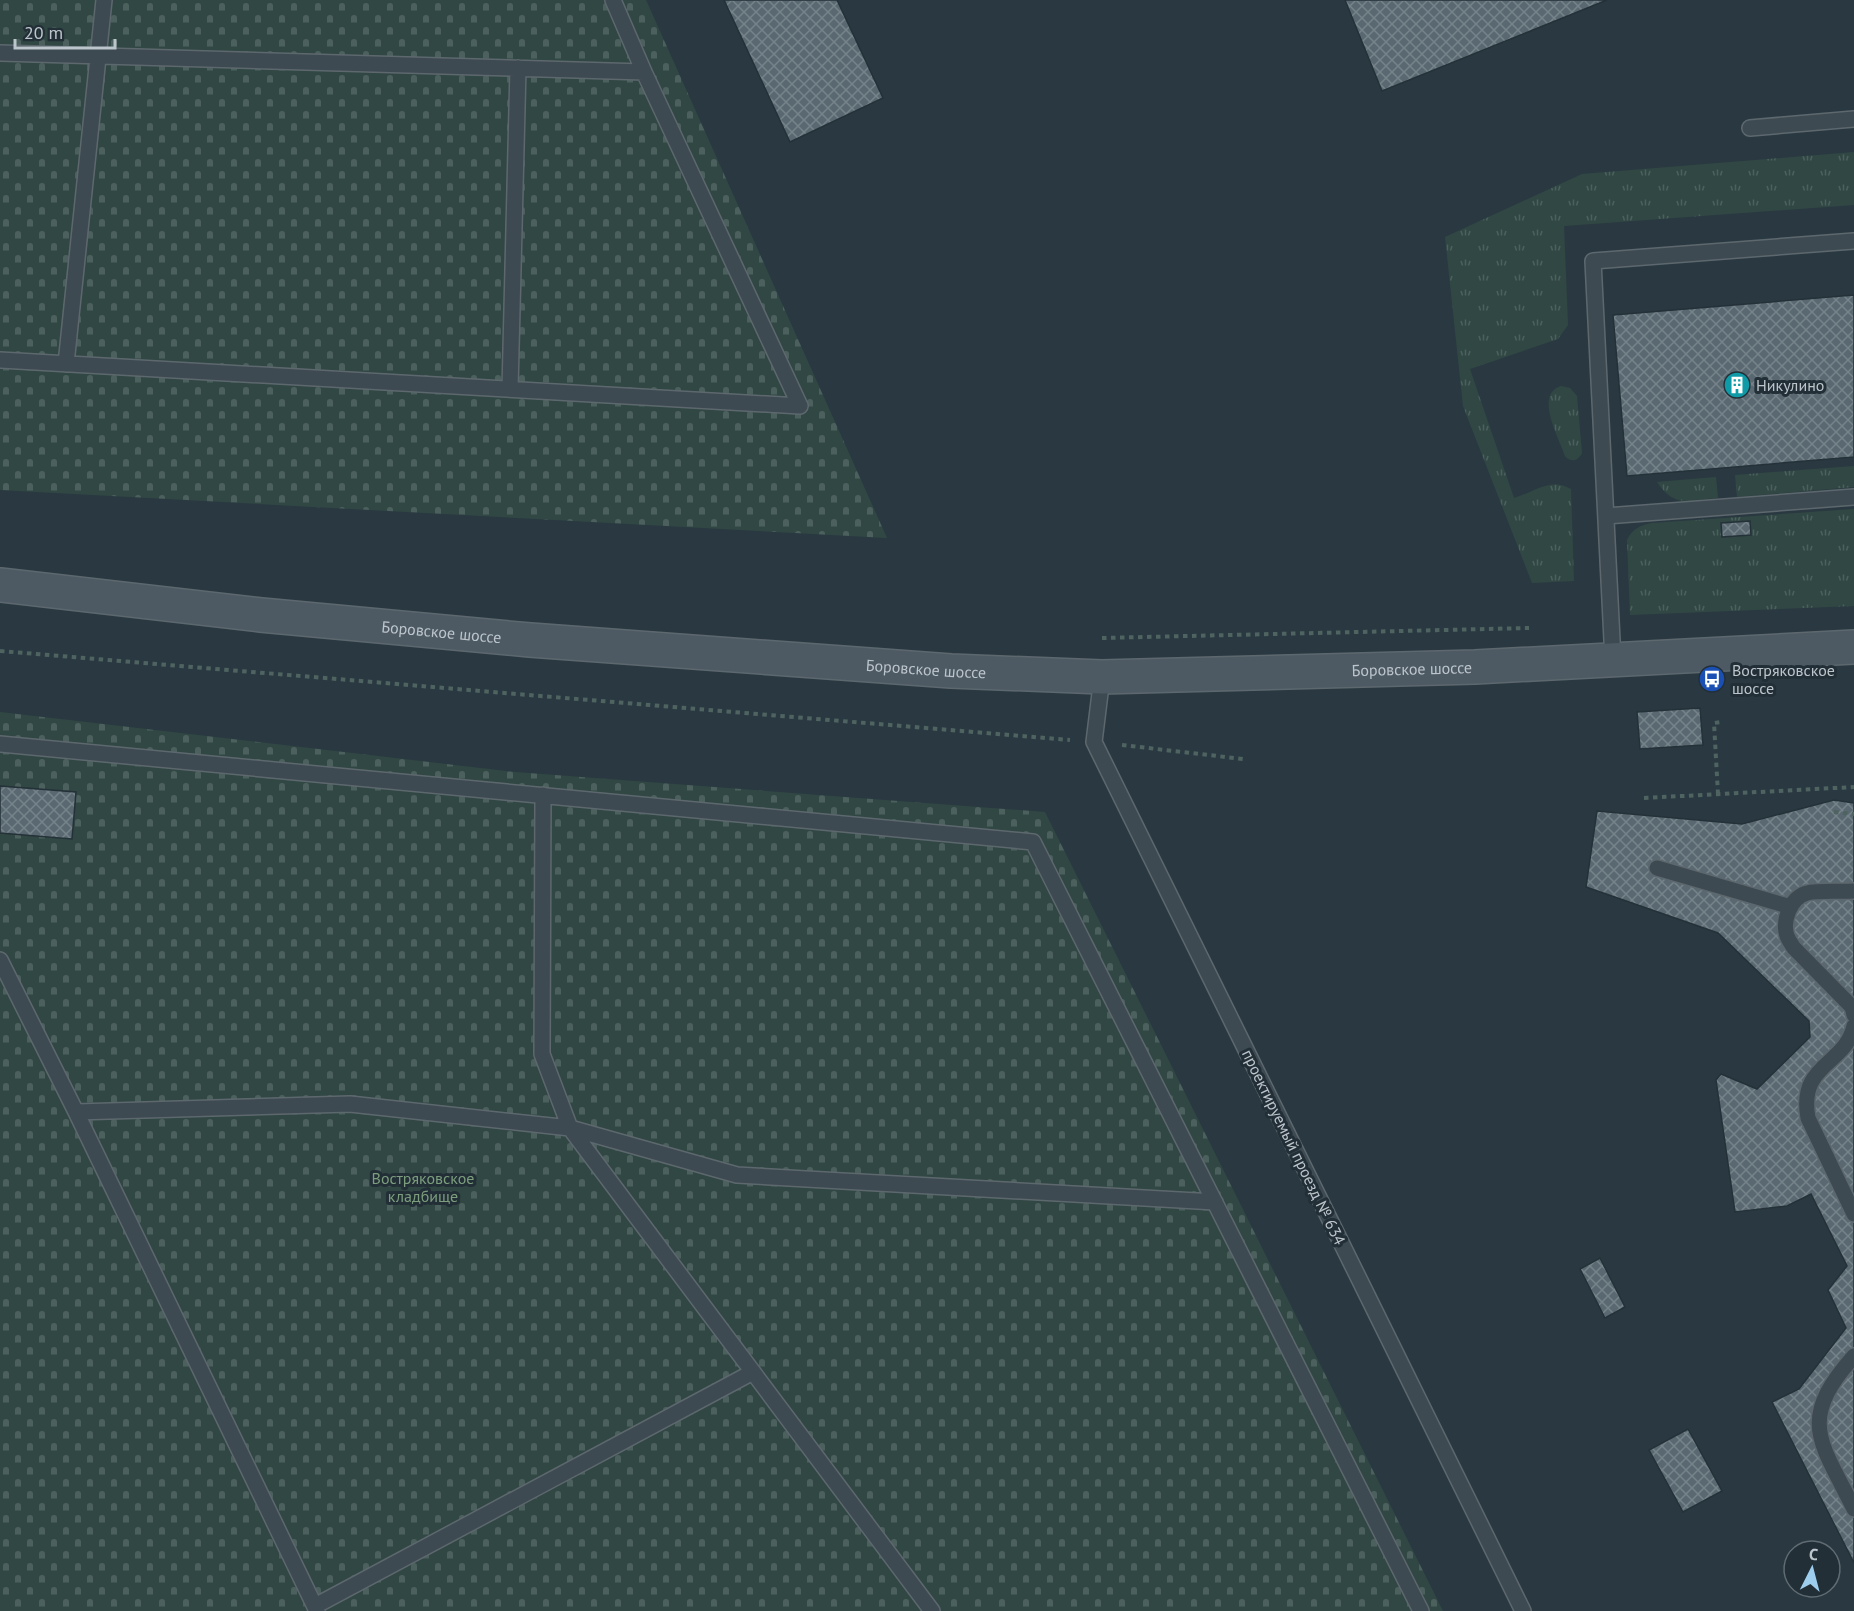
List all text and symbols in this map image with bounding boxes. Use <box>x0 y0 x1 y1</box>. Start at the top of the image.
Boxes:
scale bar <box>15 12 116 50</box>
text: 20 m <box>24 21 63 44</box>
building icon: Никулино <box>1722 370 1752 400</box>
place label: Никулино <box>1756 375 1824 395</box>
street label: Боровское шоссе <box>381 616 502 647</box>
street label: Боровское шоссе <box>865 655 987 682</box>
street label: Боровское шоссе <box>1351 657 1472 680</box>
place label: Востряковское шоссе <box>1732 660 1835 698</box>
bus stop icon: Востряковское шоссе <box>1697 664 1727 694</box>
street label: проектируемый проезд № 634 <box>1238 1046 1350 1248</box>
park label: Востряковское кладбище <box>372 1168 474 1206</box>
north arrow <box>1782 1539 1842 1599</box>
text: С <box>1808 1544 1819 1565</box>

